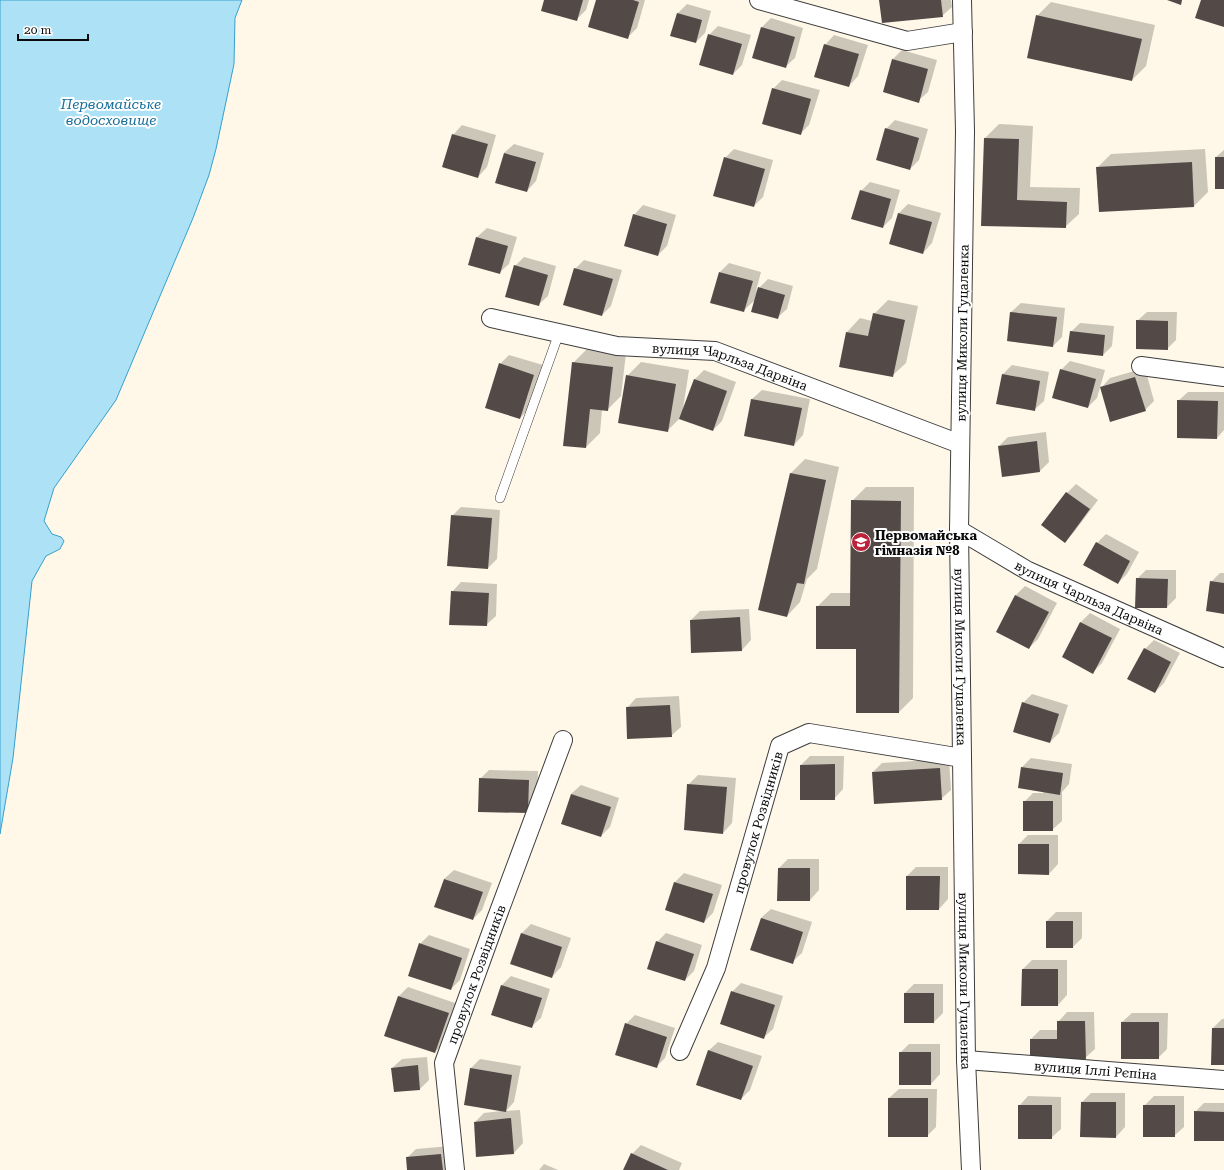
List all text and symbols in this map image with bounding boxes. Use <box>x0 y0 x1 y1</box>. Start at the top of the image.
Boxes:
scale bar <box>18 16 88 42</box>
text: 20 m <box>24 23 51 37</box>
water label: Первомайське водосховище <box>60 96 161 128</box>
street label: вулиця Миколи Гуцаленка <box>953 244 972 422</box>
street label: вулиця Чарльза Дарвіна <box>652 341 810 393</box>
place label: Первомайська гімназія №8 <box>875 528 977 558</box>
school or university icon: Первомайська гімназія №8 <box>850 531 872 553</box>
street label: вулиця Чарльза Дарвіна <box>1012 558 1166 638</box>
street label: вулиця Миколи Гуцаленка <box>952 568 969 746</box>
street label: провулок Розвідників <box>731 750 786 895</box>
street label: вулиця Миколи Гуцаленка <box>956 892 973 1070</box>
street label: провулок Розвідників <box>445 903 509 1046</box>
street label: вулиця Іллі Рєпіна <box>1034 1058 1158 1083</box>

